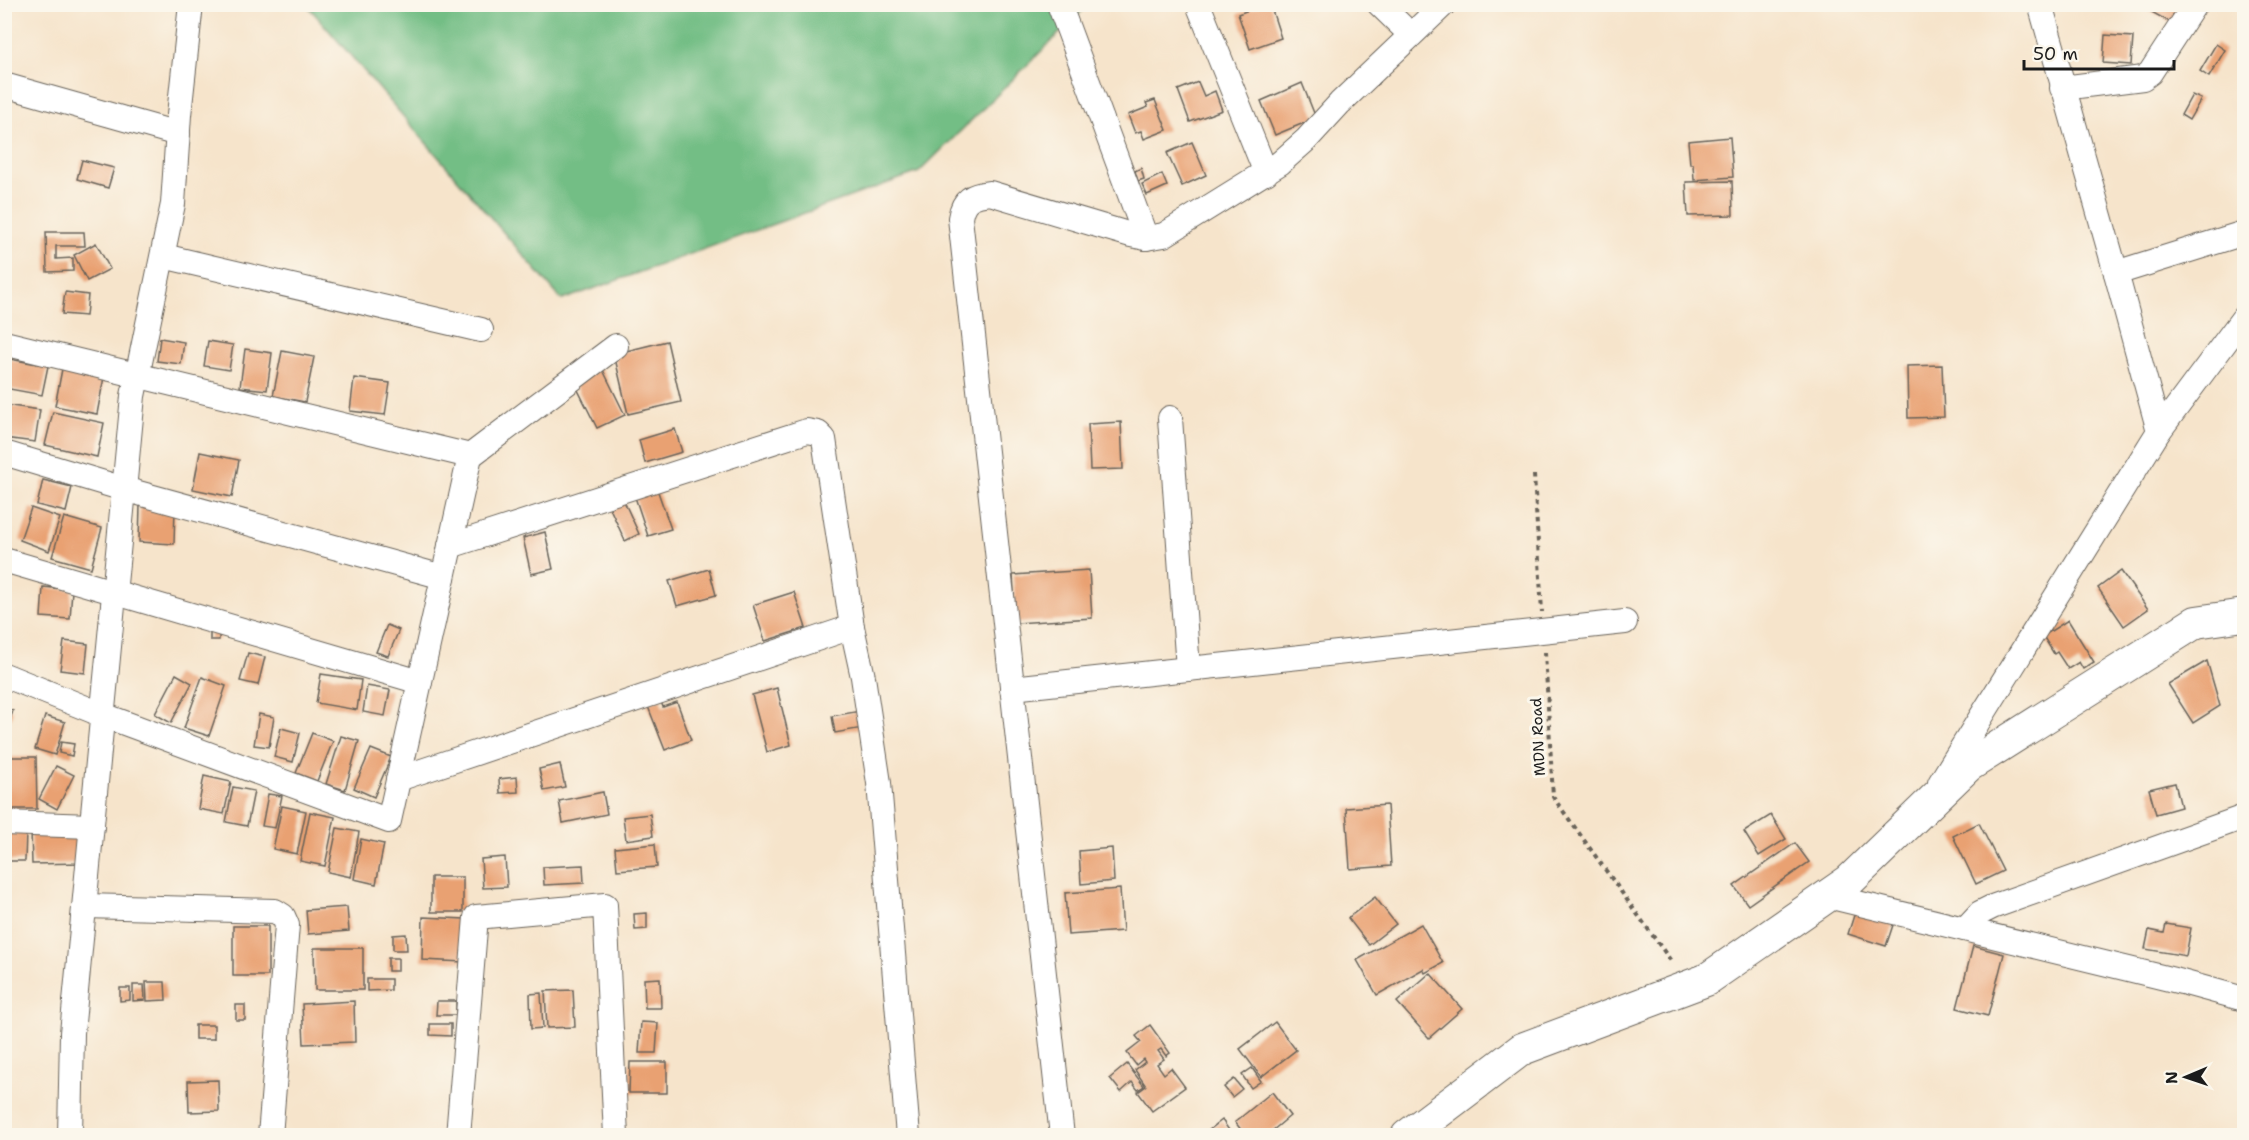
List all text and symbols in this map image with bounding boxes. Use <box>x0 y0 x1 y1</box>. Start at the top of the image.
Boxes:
scale bar <box>2024 33 2174 71</box>
text: 50 m <box>2033 42 2078 66</box>
street label: MDN Road <box>1526 697 1550 777</box>
north arrow <box>2156 1047 2216 1107</box>
text: N <box>2161 1071 2182 1084</box>

